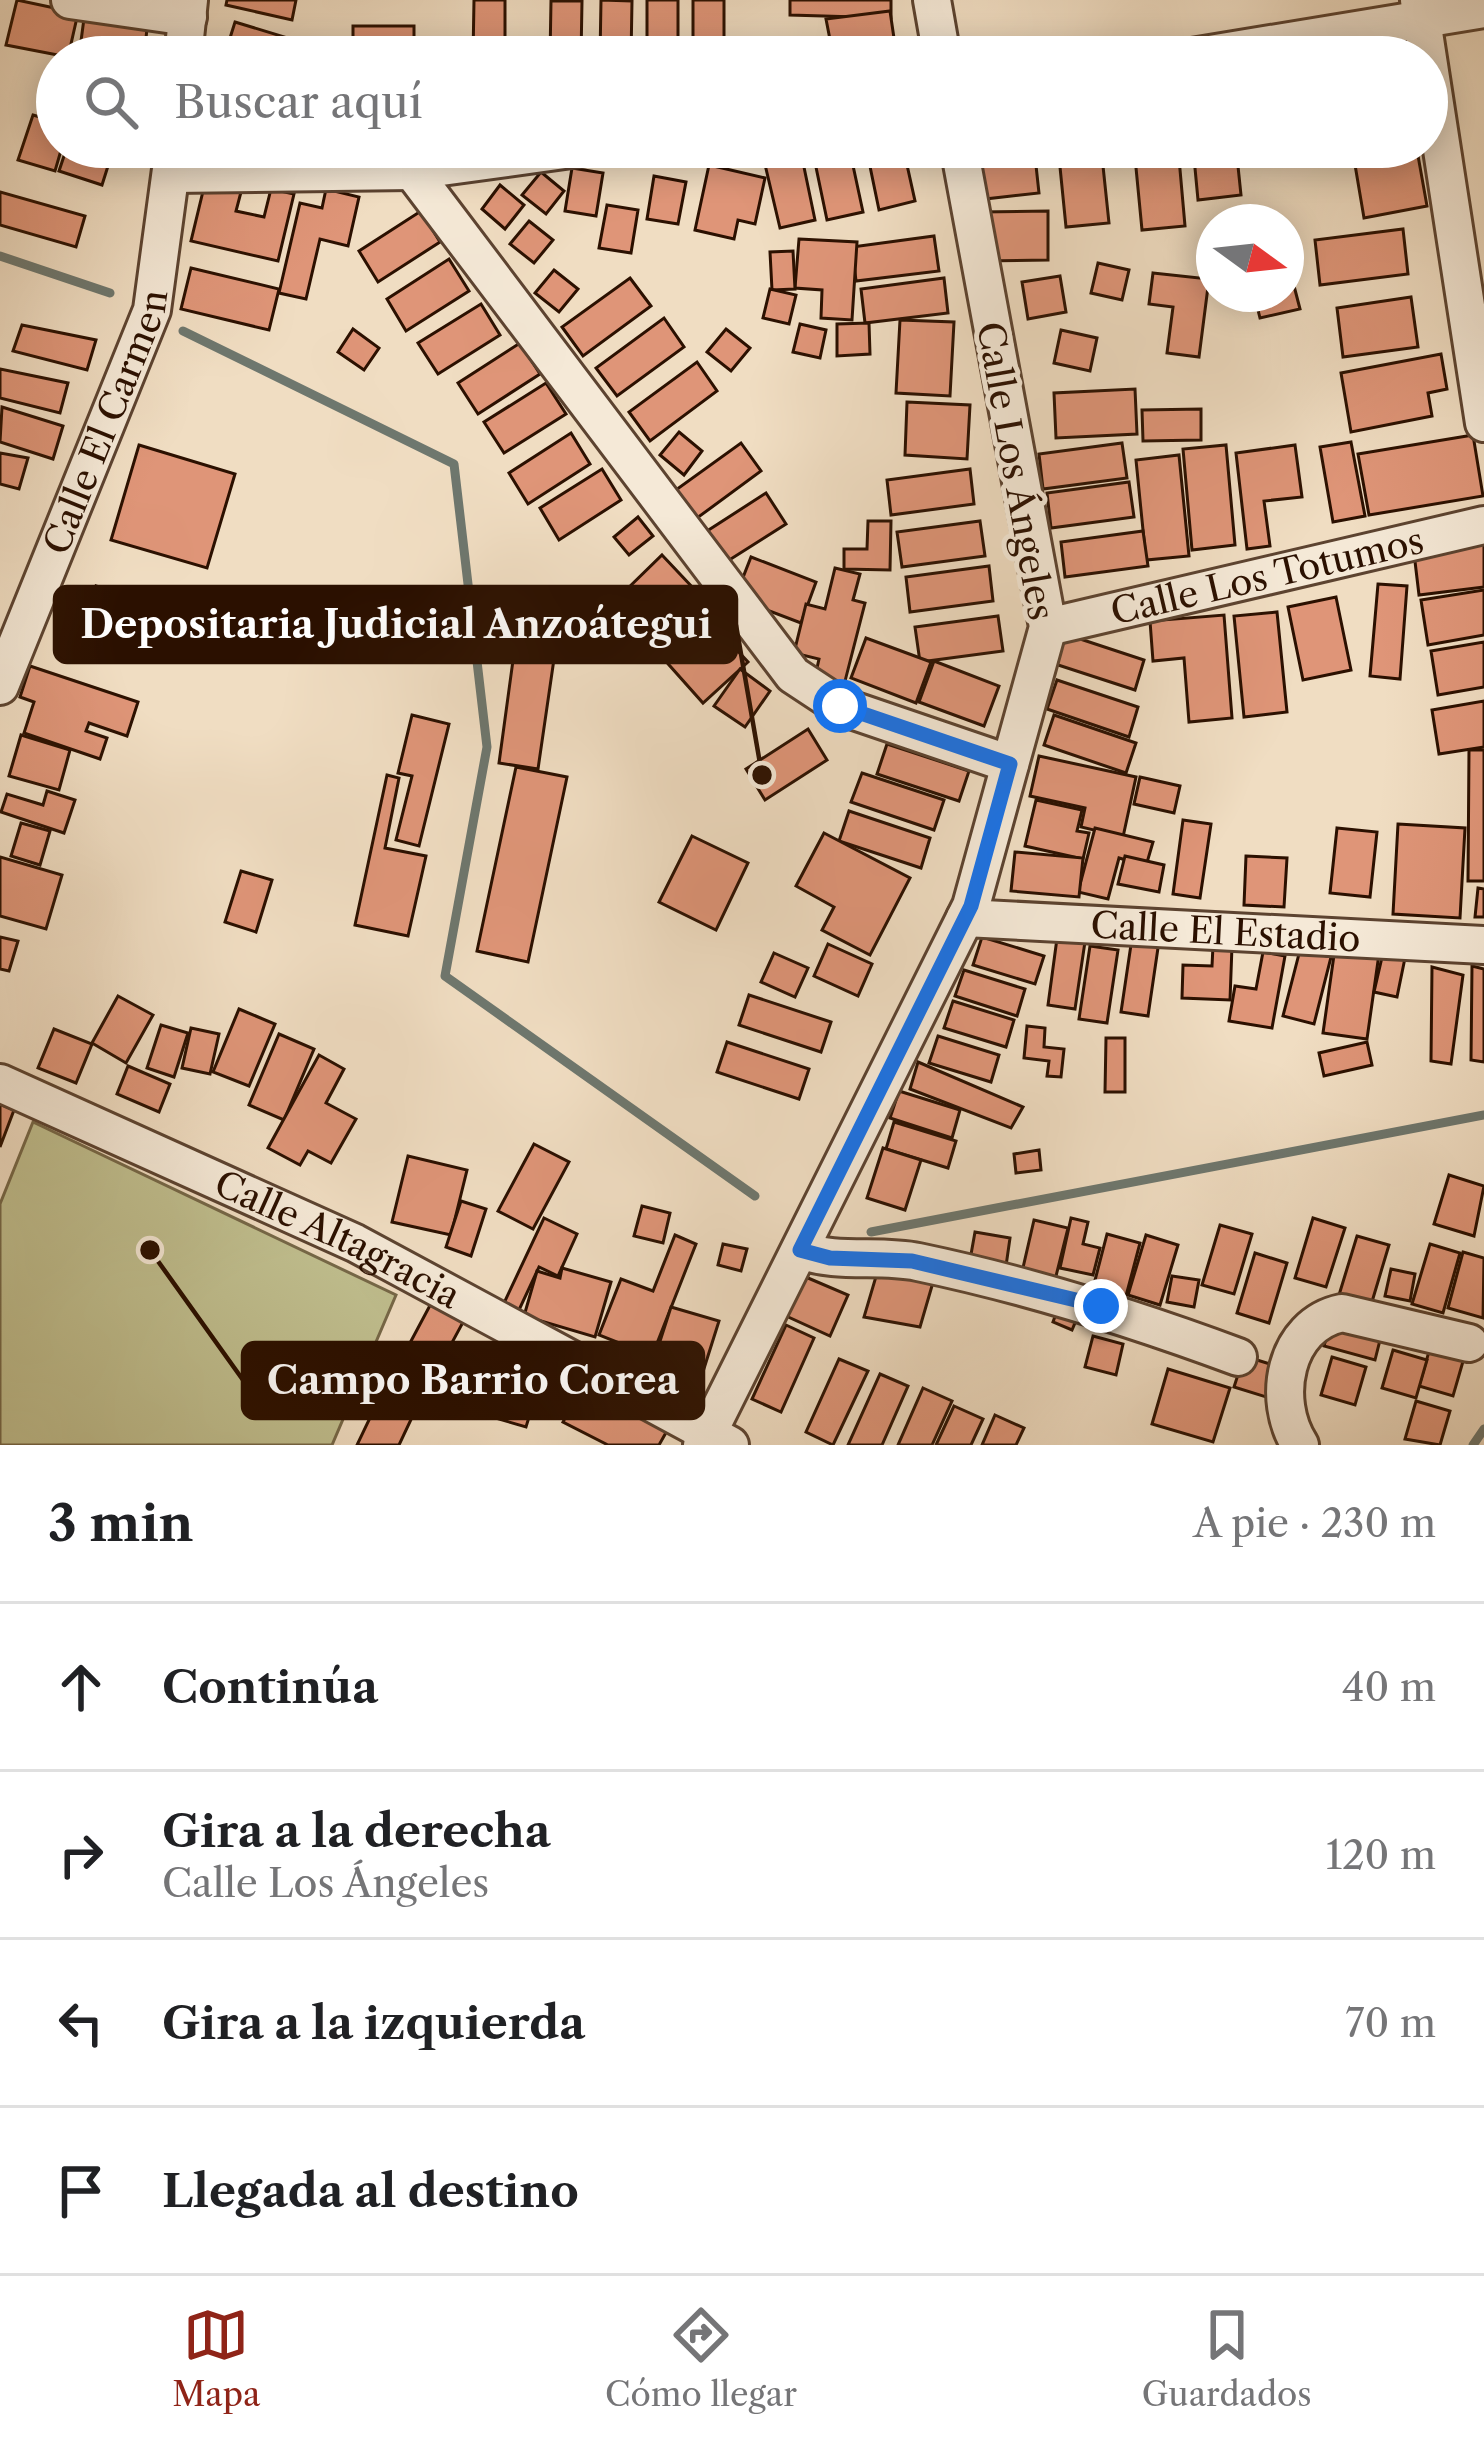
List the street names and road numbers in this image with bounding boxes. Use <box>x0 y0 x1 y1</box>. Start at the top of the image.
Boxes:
street label: Calle El Carmen <box>34 287 176 560</box>
street label: Calle Los Ángeles <box>968 318 1064 624</box>
street label: Calle Los Totumos <box>1106 518 1428 634</box>
street label: Calle El Estadio <box>1090 903 1362 961</box>
street label: Calle Altagracia <box>208 1161 468 1318</box>

